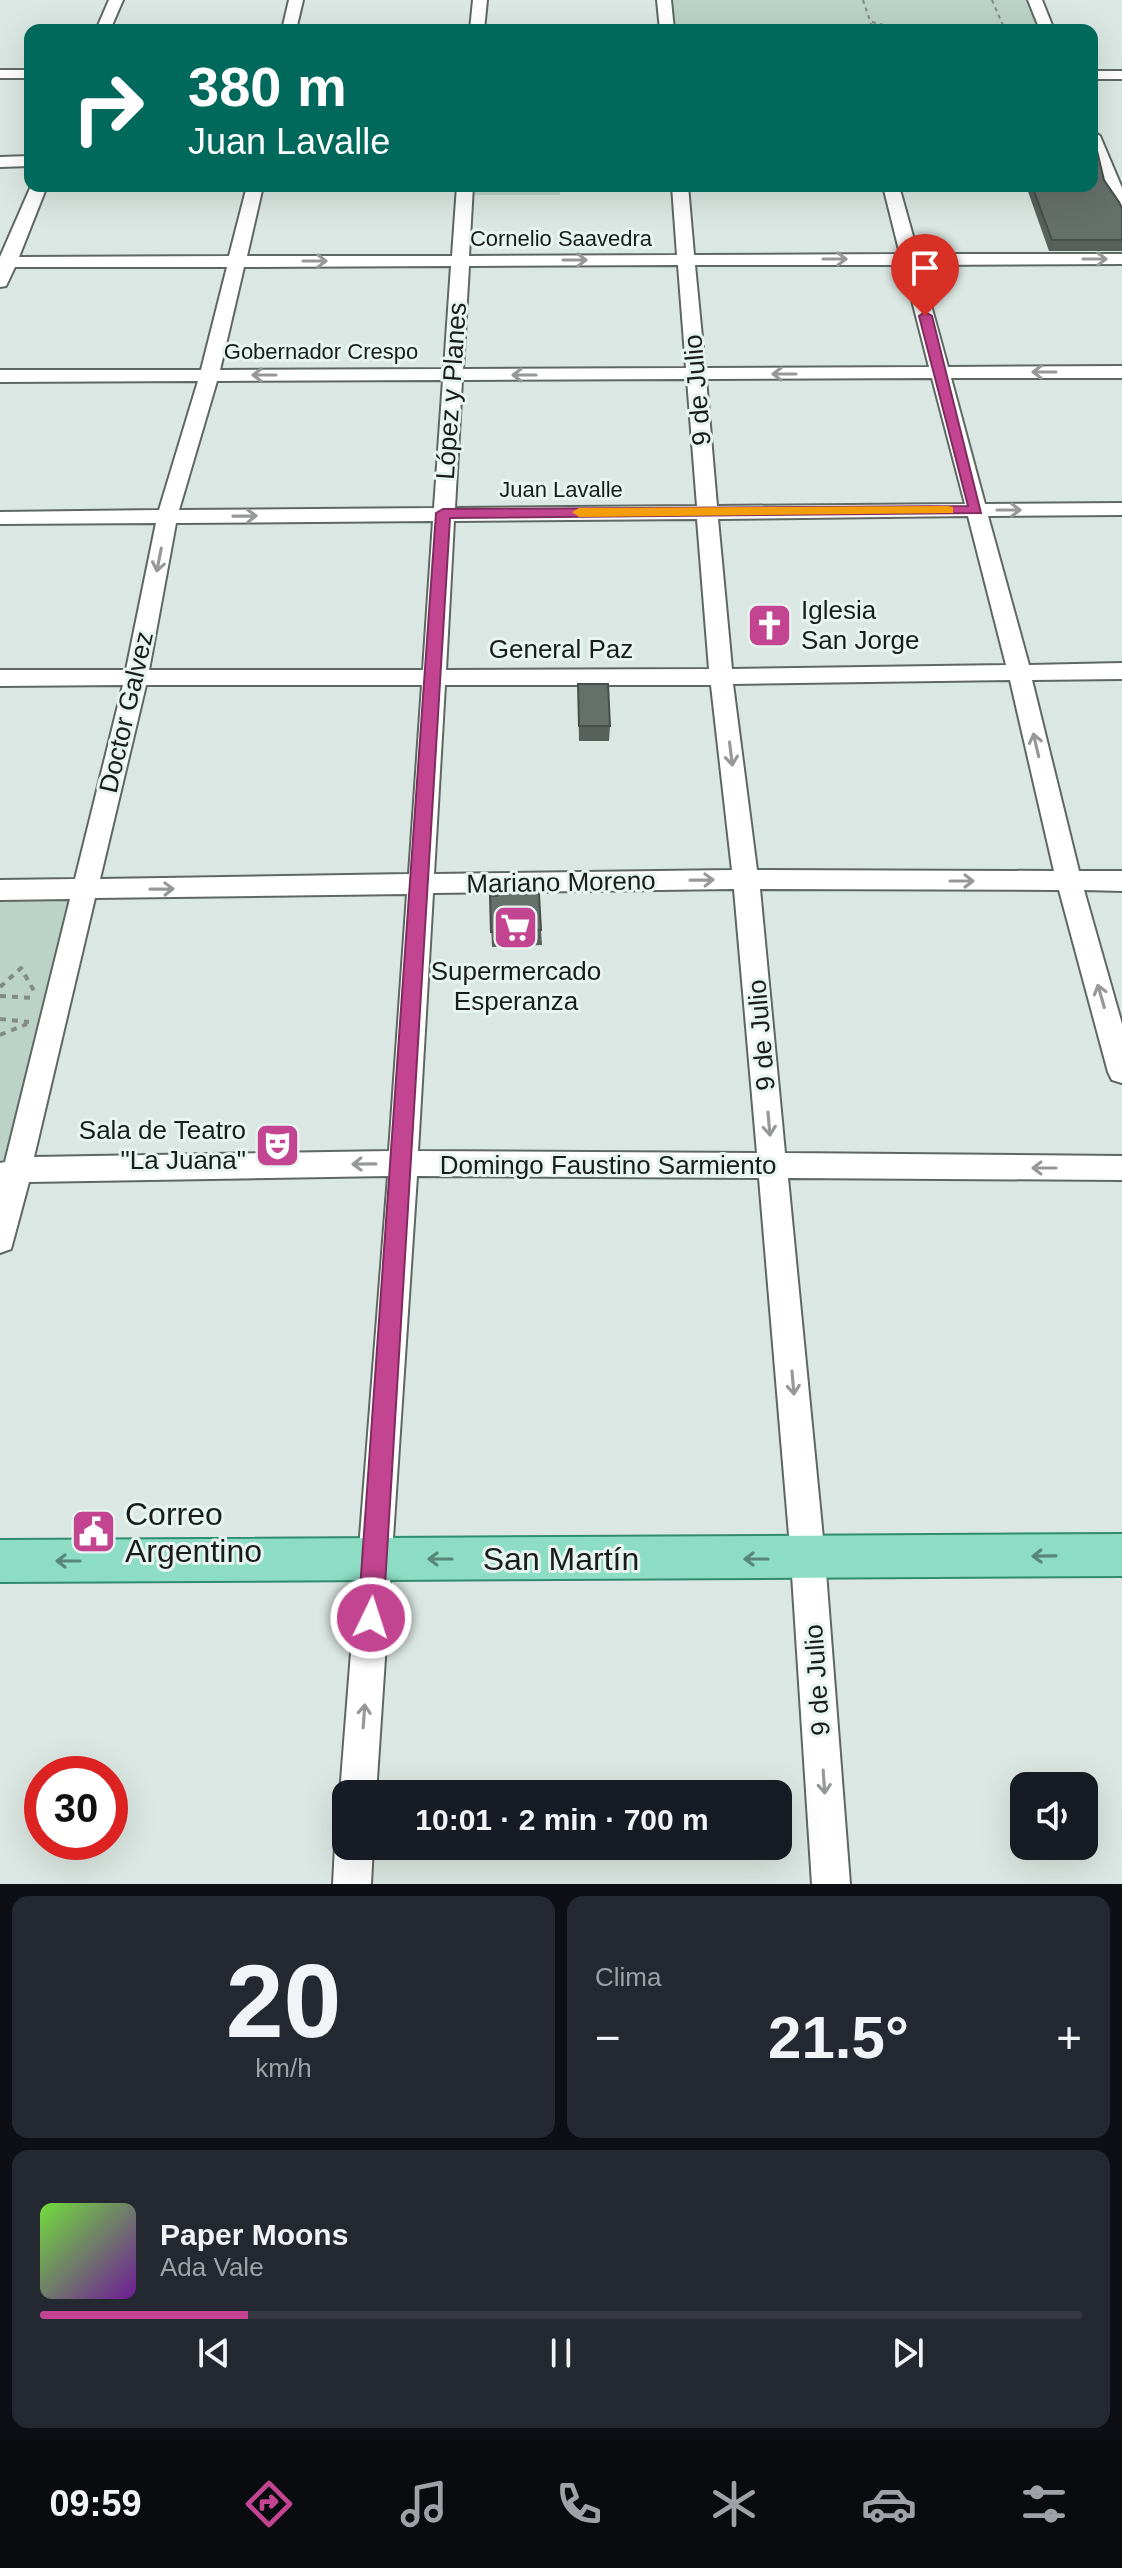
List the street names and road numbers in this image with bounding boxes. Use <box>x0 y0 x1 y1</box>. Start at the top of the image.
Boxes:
street label: Cornelio Saavedra <box>470 226 653 251</box>
street label: López y Planes <box>430 301 472 481</box>
street label: 9 de Julio <box>677 333 717 447</box>
street label: Gobernador Crespo <box>224 339 418 364</box>
street label: Juan Lavalle <box>499 477 623 502</box>
street label: Doctor Galvez <box>93 628 159 796</box>
street label: General Paz <box>489 634 633 664</box>
street label: Mariano Moreno <box>466 865 656 899</box>
street label: 9 de Julio <box>741 978 781 1092</box>
street label: Domingo Faustino Sarmiento <box>440 1150 776 1180</box>
street label: San Martín <box>483 1541 639 1577</box>
street label: 9 de Julio <box>798 1623 836 1737</box>

